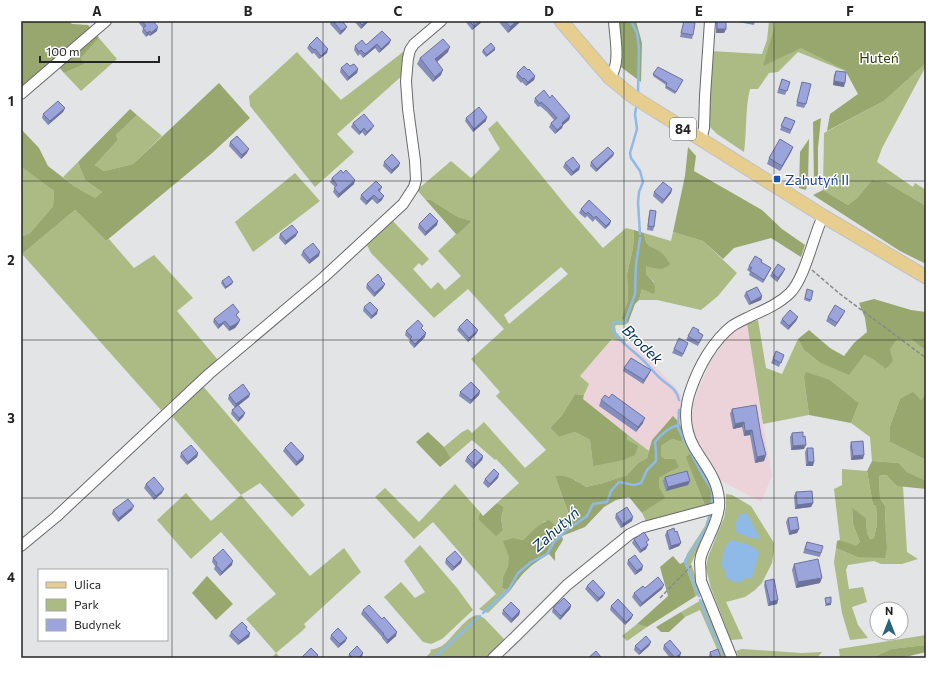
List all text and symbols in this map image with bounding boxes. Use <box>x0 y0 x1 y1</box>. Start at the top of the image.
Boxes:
text: A <box>92 3 102 19</box>
text: B <box>244 3 253 19</box>
text: C <box>394 3 403 19</box>
text: D <box>544 3 554 19</box>
text: E <box>695 3 703 19</box>
text: F <box>846 3 854 19</box>
scale bar <box>40 38 159 64</box>
text: 100 m <box>46 44 80 58</box>
park label: Huteń <box>859 49 899 66</box>
text: 1 <box>8 93 14 109</box>
road number: 84 <box>670 118 696 140</box>
place label: Zahutyń II <box>785 171 849 188</box>
marker: Zahutyń II <box>772 174 782 184</box>
text: 2 <box>7 252 15 268</box>
water label: Brodek <box>619 320 668 368</box>
text: 3 <box>7 410 15 426</box>
water label: Zahutyń <box>527 503 583 556</box>
text: 4 <box>7 569 15 585</box>
legend <box>38 569 168 641</box>
text: Ulica <box>74 577 101 591</box>
text: Park <box>74 597 100 611</box>
north arrow <box>869 601 909 641</box>
text: N <box>885 604 893 617</box>
text: Budynek <box>74 617 122 631</box>

